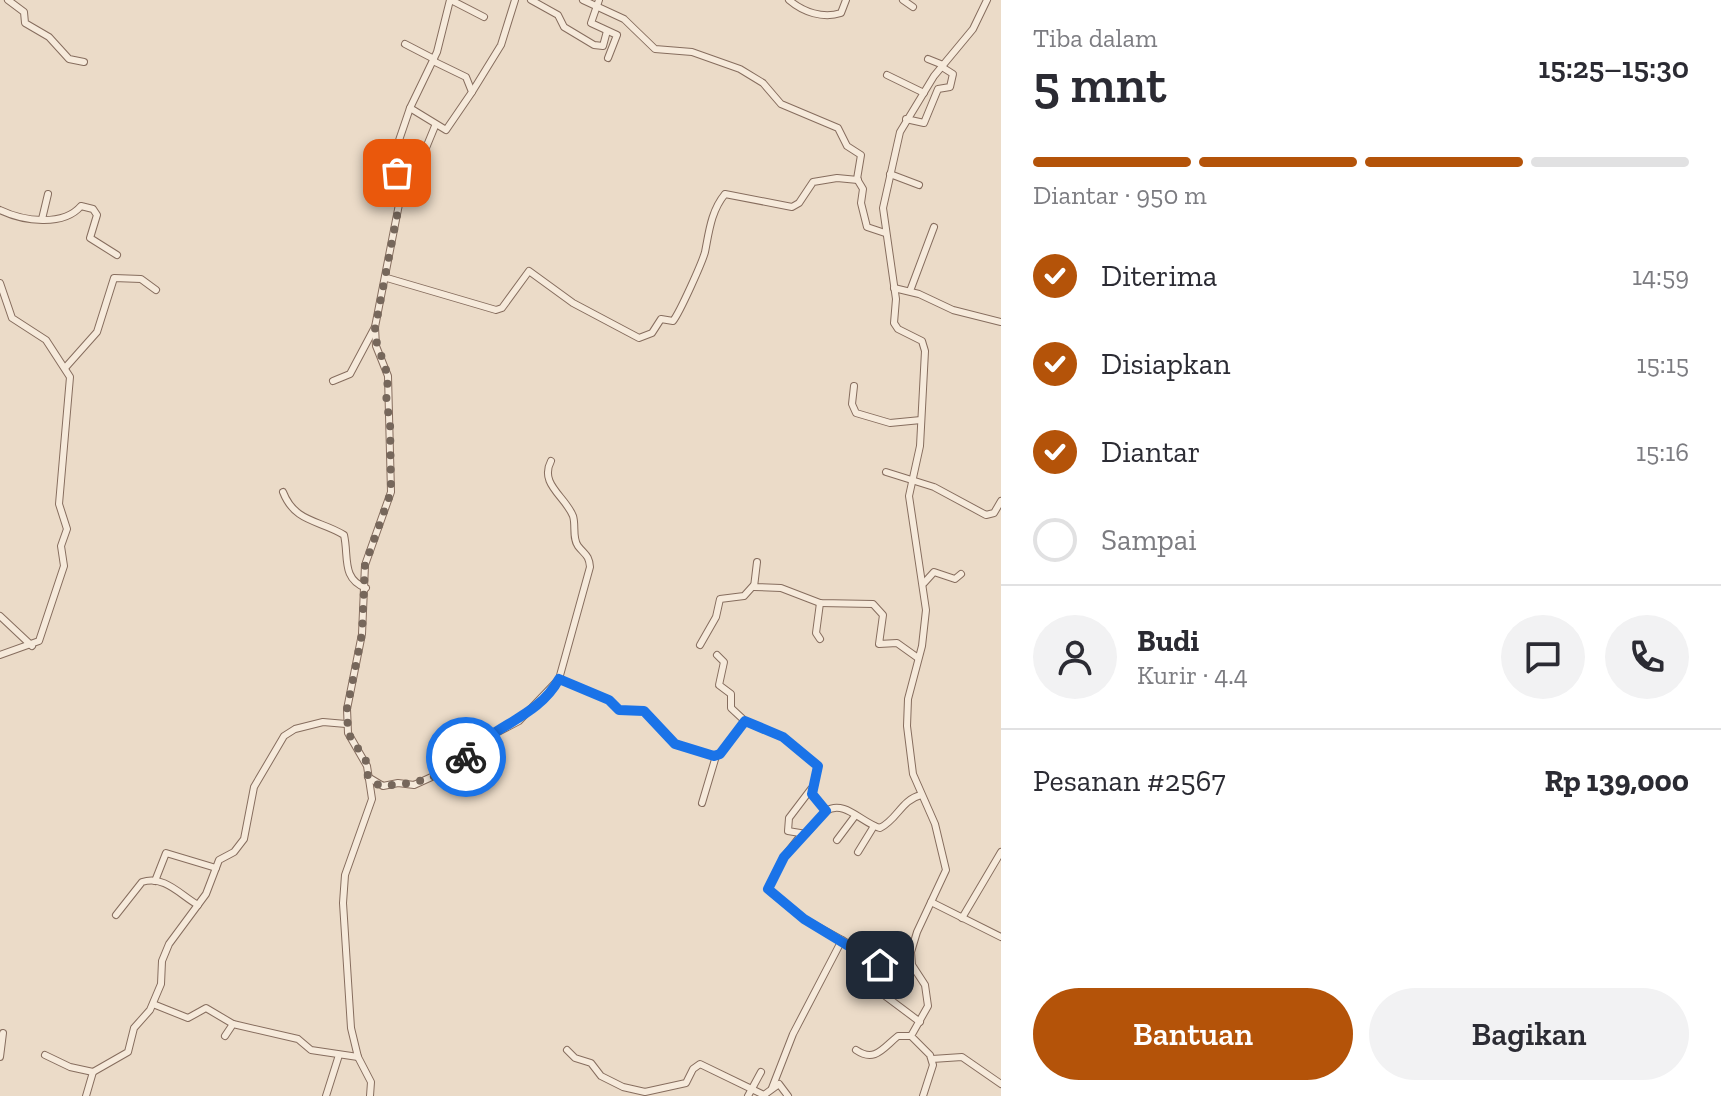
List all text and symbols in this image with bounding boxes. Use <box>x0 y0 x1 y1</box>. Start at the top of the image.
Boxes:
text: Tiba dalam <box>1033 22 1158 54</box>
text: 15:25–15:30 <box>1538 50 1689 86</box>
text: 5 mnt <box>1033 53 1166 115</box>
pin <box>363 139 431 207</box>
icon: bag <box>375 151 419 195</box>
text: Diantar · 950 m <box>1033 179 1207 211</box>
icon: check <box>1033 254 1077 298</box>
text: Diterima <box>1101 258 1217 294</box>
text: 14:59 <box>1632 260 1689 292</box>
icon: check <box>1033 342 1077 386</box>
text: Disiapkan <box>1101 346 1230 382</box>
text: 15:15 <box>1637 348 1689 380</box>
icon: check <box>1033 430 1077 474</box>
text: Diantar <box>1101 434 1200 470</box>
text: 15:16 <box>1636 436 1689 468</box>
text: Sampai <box>1101 522 1197 558</box>
button: person <box>1033 615 1117 699</box>
button: chat <box>1501 615 1585 699</box>
button: phone <box>1605 615 1689 699</box>
text: Budi <box>1137 623 1199 659</box>
text: Kurir · 4.4 <box>1137 659 1248 691</box>
courier <box>426 717 506 797</box>
icon: bike <box>444 735 488 779</box>
text: Pesanan #2567 <box>1033 763 1226 799</box>
text: Rp 139,000 <box>1544 763 1689 799</box>
pin <box>846 931 914 999</box>
icon: home <box>858 943 902 987</box>
button: Bantuan <box>1033 988 1353 1080</box>
button: Bagikan <box>1369 988 1689 1080</box>

